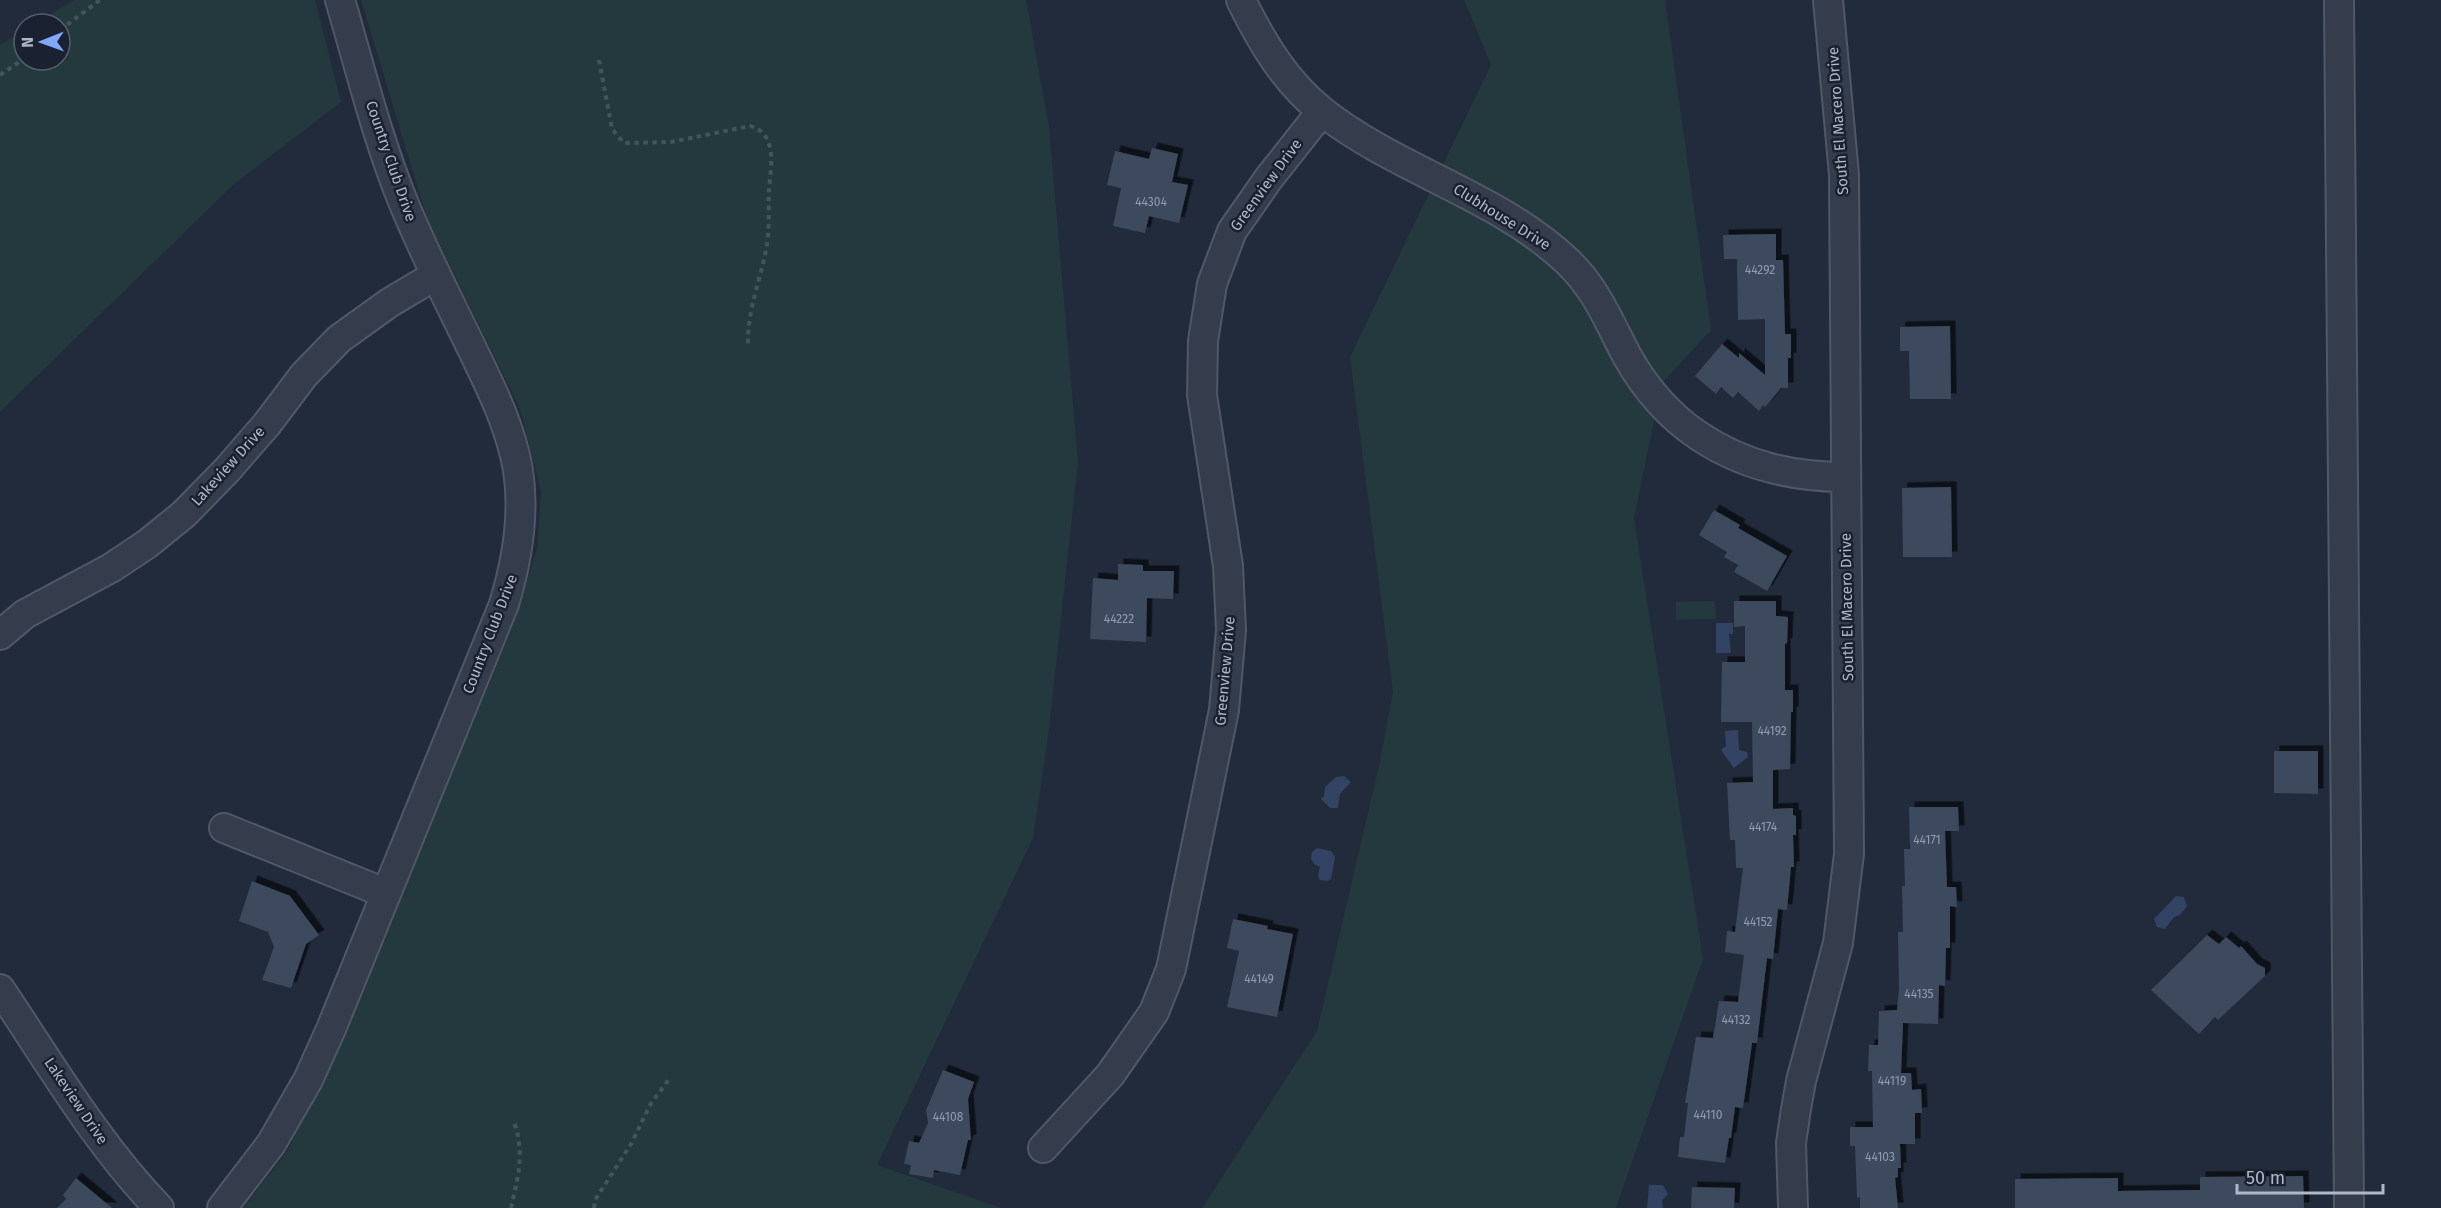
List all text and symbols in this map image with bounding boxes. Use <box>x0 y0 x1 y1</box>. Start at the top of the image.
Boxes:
north arrow <box>12 12 72 72</box>
text: N <box>18 37 37 48</box>
street label: South El Macero Drive <box>1824 46 1852 196</box>
street label: Country Club Drive <box>362 98 420 224</box>
street label: Greenview Drive <box>1227 135 1305 235</box>
street label: Clubhouse Drive <box>1450 180 1554 254</box>
house number: 44304 <box>1135 195 1167 209</box>
house number: 44292 <box>1745 263 1775 277</box>
street label: Lakeview Drive <box>188 423 268 509</box>
street label: South El Macero Drive <box>1837 533 1857 681</box>
street label: Country Club Drive <box>459 572 521 696</box>
house number: 44222 <box>1104 612 1134 626</box>
street label: Greenview Drive <box>1211 616 1239 726</box>
house number: 44192 <box>1757 724 1787 738</box>
house number: 44174 <box>1749 820 1778 834</box>
house number: 44171 <box>1913 833 1941 847</box>
house number: 44152 <box>1743 915 1773 929</box>
house number: 44149 <box>1244 972 1274 986</box>
house number: 44135 <box>1904 987 1934 1001</box>
house number: 44132 <box>1721 1013 1751 1027</box>
street label: Lakeview Drive <box>40 1054 112 1148</box>
house number: 44119 <box>1878 1074 1906 1088</box>
house number: 44110 <box>1694 1108 1723 1122</box>
house number: 44108 <box>933 1110 964 1124</box>
house number: 44103 <box>1865 1150 1895 1164</box>
scale bar <box>2237 1157 2382 1195</box>
text: 50 m <box>2246 1167 2285 1189</box>

